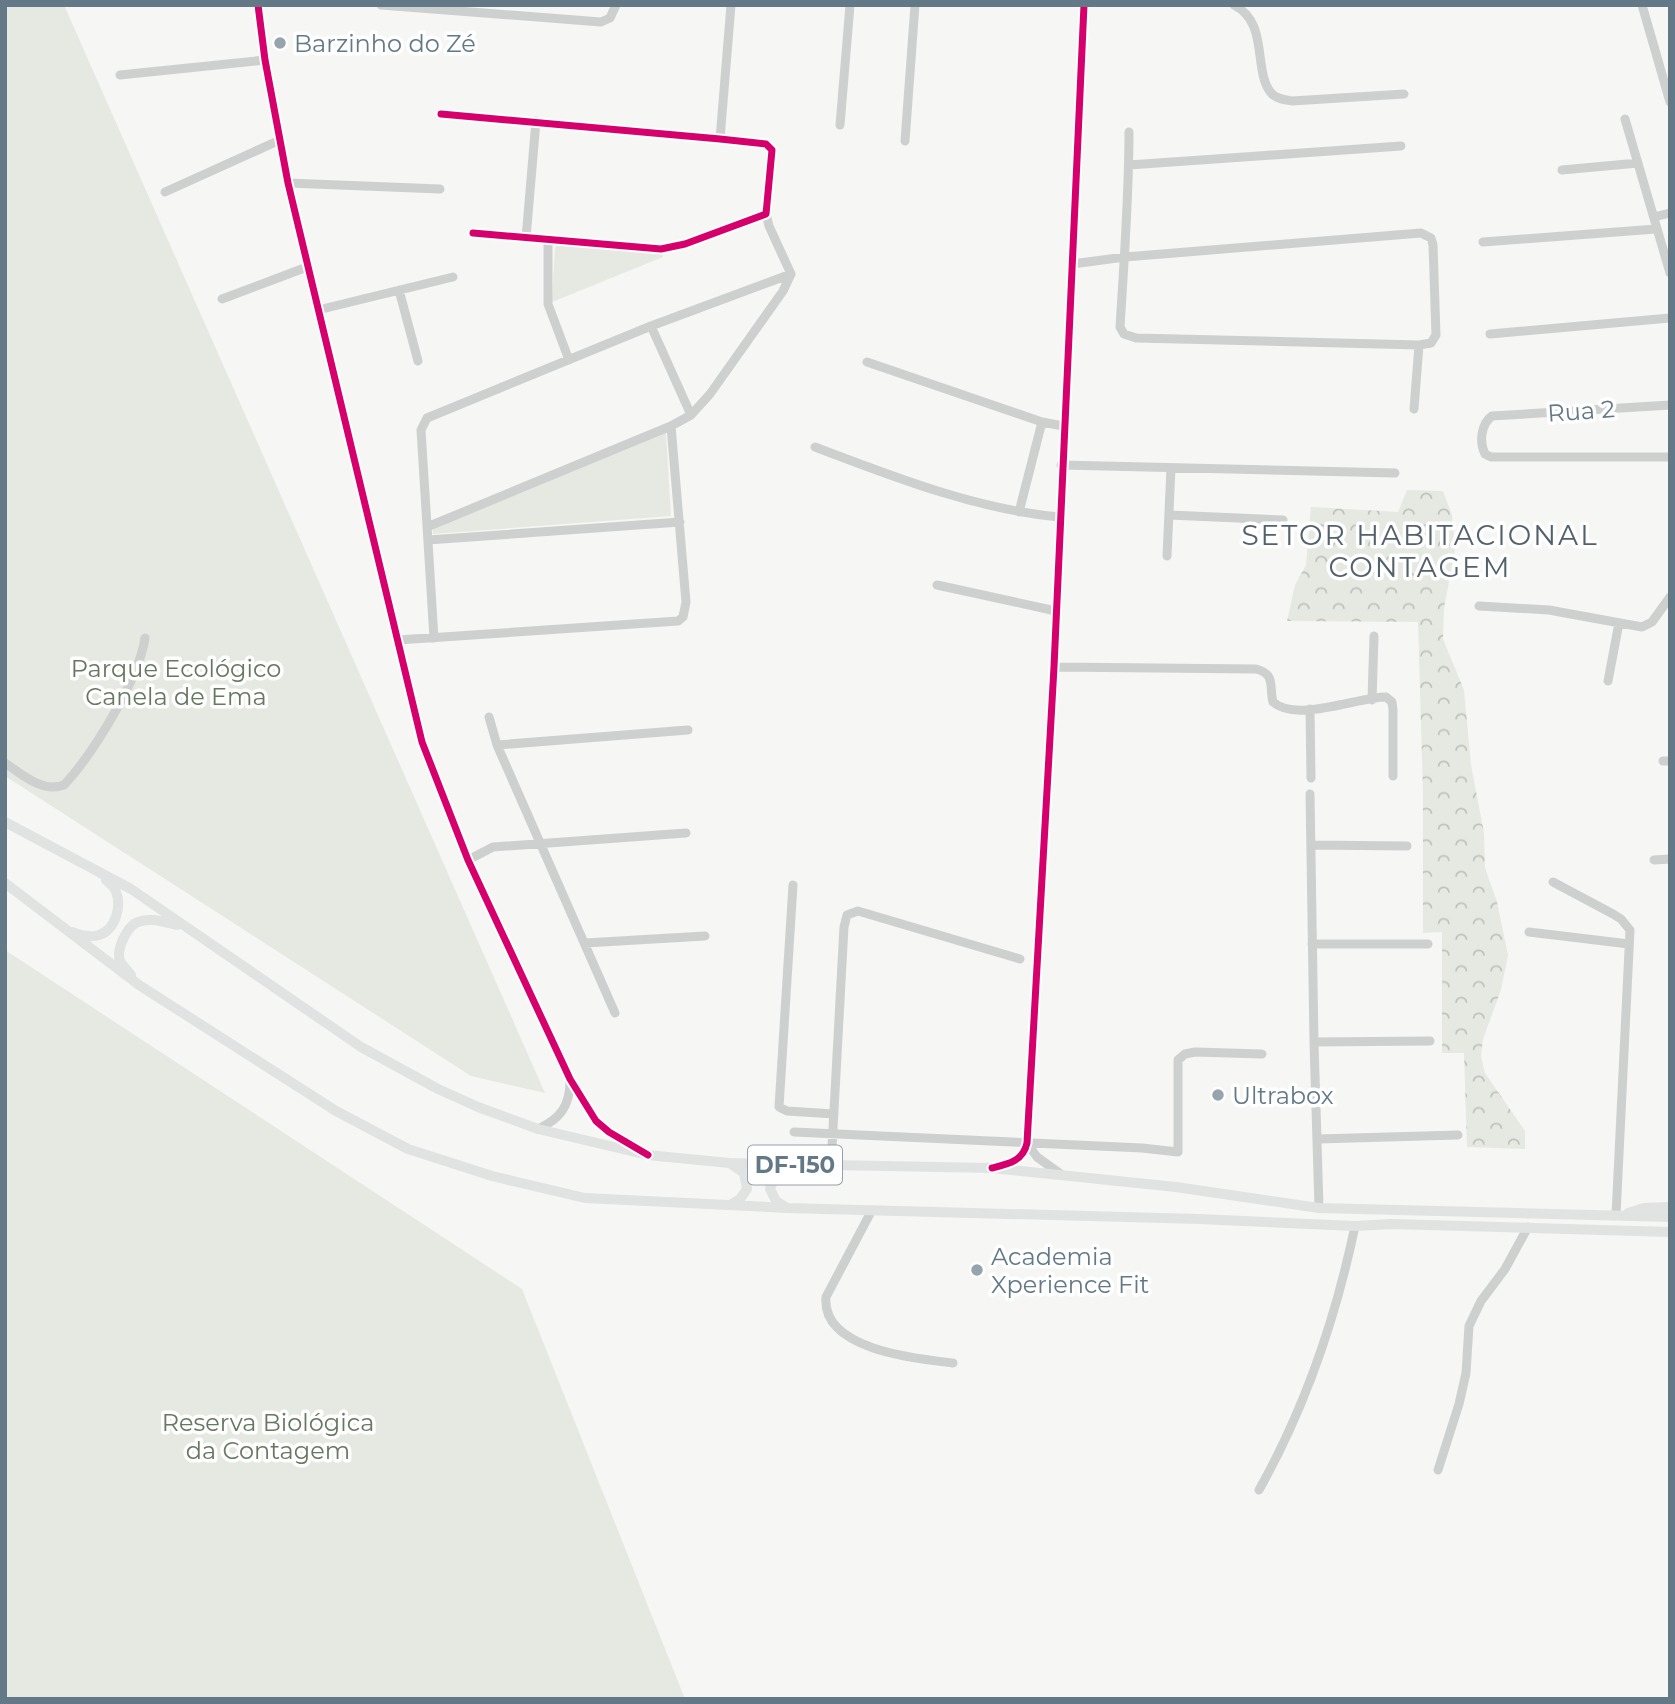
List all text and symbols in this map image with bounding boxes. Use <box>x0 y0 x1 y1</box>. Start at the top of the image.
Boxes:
place label: Barzinho do Zé <box>294 29 476 58</box>
marker: Barzinho do Zé <box>272 35 288 51</box>
street label: Rua 2 <box>1546 394 1616 428</box>
district label: SETOR HABITACIONAL CONTAGEM <box>1241 518 1599 584</box>
park label: Parque Ecológico Canela de Ema <box>71 654 281 711</box>
place label: Ultrabox <box>1232 1081 1334 1110</box>
marker: Ultrabox <box>1210 1087 1226 1103</box>
road number: DF-150 <box>748 1146 842 1184</box>
place label: Academia Xperience Fit <box>991 1242 1149 1299</box>
marker: Academia Xperience Fit <box>969 1262 985 1278</box>
park label: Reserva Biológica da Contagem <box>162 1408 374 1465</box>

